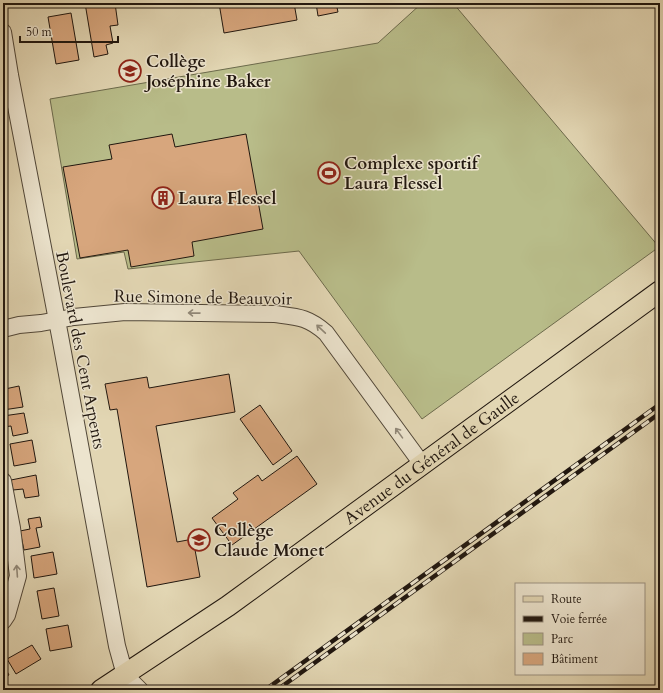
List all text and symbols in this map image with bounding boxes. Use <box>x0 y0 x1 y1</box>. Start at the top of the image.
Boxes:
scale bar <box>20 18 118 44</box>
text: 50 m <box>26 24 53 40</box>
place label: Collège Joséphine Baker <box>143 50 271 93</box>
school or university icon: Collège Joséphine Baker <box>117 58 143 84</box>
place label: Complexe sportif Laura Flessel <box>344 152 481 195</box>
sports icon: Complexe sportif Laura Flessel <box>316 160 342 186</box>
building icon: Laura Flessel <box>150 185 176 211</box>
place label: Laura Flessel <box>178 187 276 210</box>
street label: Boulevard des Cent Arpents <box>50 249 111 451</box>
street label: Rue Simone de Beauvoir <box>114 284 293 311</box>
one-way arrow <box>188 309 201 317</box>
one-way arrow <box>316 324 326 333</box>
street label: Avenue du Général de Gaulle <box>339 386 524 530</box>
one-way arrow <box>394 427 403 438</box>
place label: Collège Claude Monet <box>214 519 324 562</box>
school or university icon: Collège Claude Monet <box>186 527 212 553</box>
one-way arrow <box>13 565 21 578</box>
legend <box>515 583 645 675</box>
text: Route <box>551 591 582 607</box>
text: Voie ferrée <box>551 611 607 627</box>
text: Parc <box>551 631 574 647</box>
text: Bâtiment <box>551 651 598 667</box>

